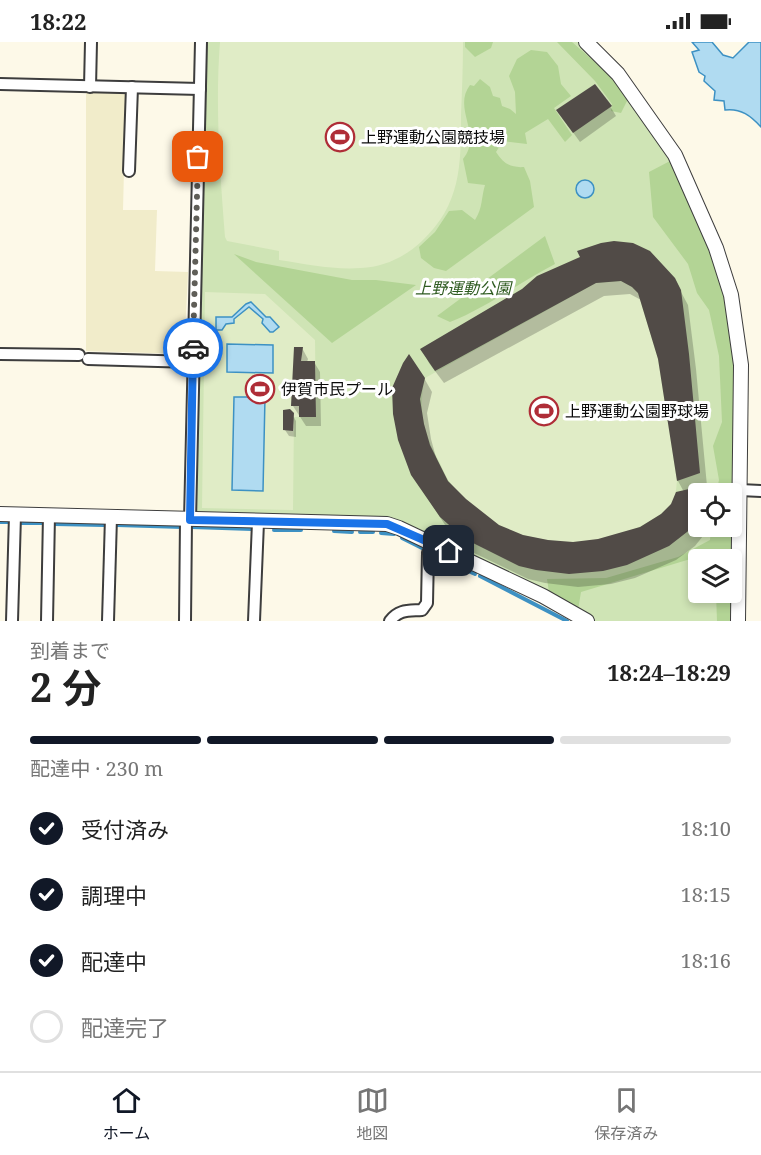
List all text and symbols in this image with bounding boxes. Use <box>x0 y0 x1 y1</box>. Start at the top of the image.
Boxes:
text: 18:22 <box>30 6 86 36</box>
sports icon: 上野運動公園競技場 <box>324 121 356 153</box>
place label: 上野運動公園競技場 <box>361 126 505 148</box>
pin <box>172 131 223 182</box>
icon: bag <box>181 140 214 173</box>
park label: 上野運動公園 <box>415 277 513 299</box>
courier <box>163 318 223 378</box>
icon: car <box>177 332 210 365</box>
sports icon: 伊賀市民プール <box>244 373 276 405</box>
place label: 伊賀市民プール <box>281 378 393 400</box>
sports icon: 上野運動公園野球場 <box>528 395 560 427</box>
place label: 上野運動公園野球場 <box>565 400 709 422</box>
map controls <box>688 483 742 603</box>
button: locate <box>688 483 742 537</box>
pin <box>423 525 474 576</box>
icon: home <box>432 534 465 567</box>
button: layers <box>688 549 742 603</box>
text: 到着まで <box>30 637 110 664</box>
text: 18:24–18:29 <box>607 657 731 687</box>
text: 2 分 <box>30 660 101 713</box>
text: 配達中 · 230 m <box>30 755 163 782</box>
icon: check <box>30 812 63 845</box>
text: 受付済み <box>81 814 169 844</box>
text: 18:10 <box>681 815 731 842</box>
icon: check <box>30 878 63 911</box>
text: 調理中 <box>81 880 147 910</box>
text: 18:15 <box>681 881 731 908</box>
icon: check <box>30 944 63 977</box>
text: 配達中 <box>81 946 147 976</box>
text: 18:16 <box>681 947 731 974</box>
text: 配達完了 <box>81 1012 169 1042</box>
tab: ホーム <box>103 1084 150 1144</box>
tab: 地図 <box>356 1084 389 1144</box>
tab: 保存済み <box>594 1084 658 1144</box>

